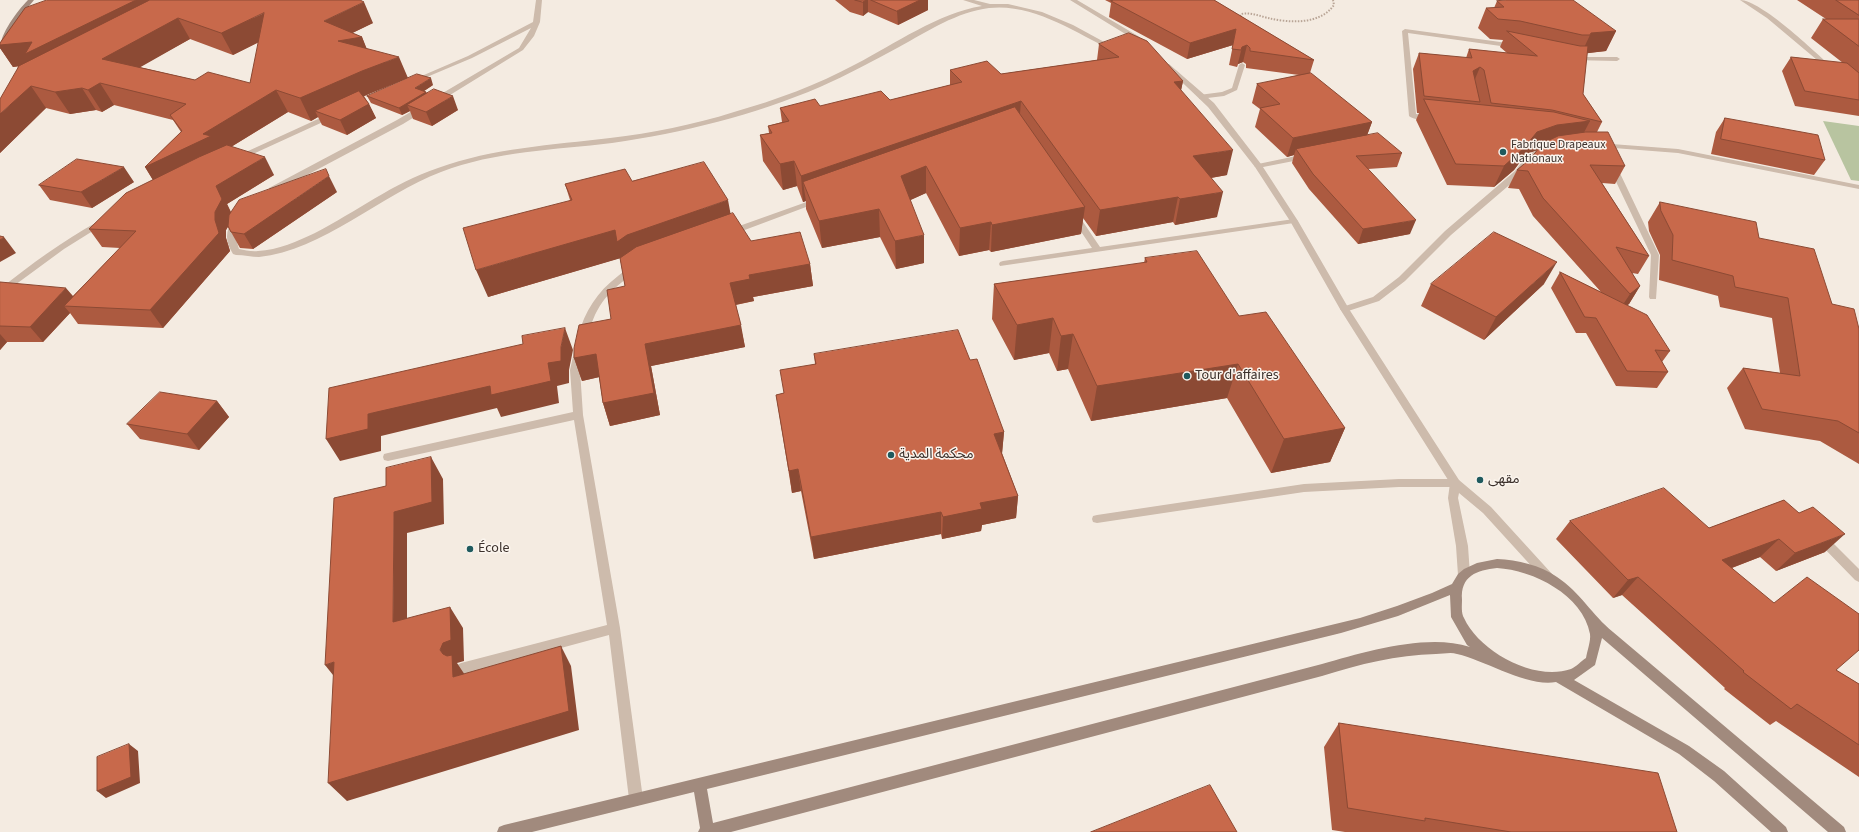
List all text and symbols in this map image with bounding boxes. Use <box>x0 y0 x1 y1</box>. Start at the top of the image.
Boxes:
place label: Fabrique Drapeaux Nationaux <box>1511 138 1606 166</box>
marker: Fabrique Drapeaux Nationaux <box>1498 147 1508 157</box>
place label: Tour d'affaires <box>1195 368 1279 384</box>
marker: Tour d'affaires <box>1182 371 1192 381</box>
place label: محكمة المدية <box>899 447 974 463</box>
marker: محكمة المدية <box>886 450 896 460</box>
place label: مقهى <box>1488 472 1520 488</box>
marker: مقهى <box>1475 475 1485 485</box>
place label: École <box>478 541 509 557</box>
marker: École <box>465 544 475 554</box>

